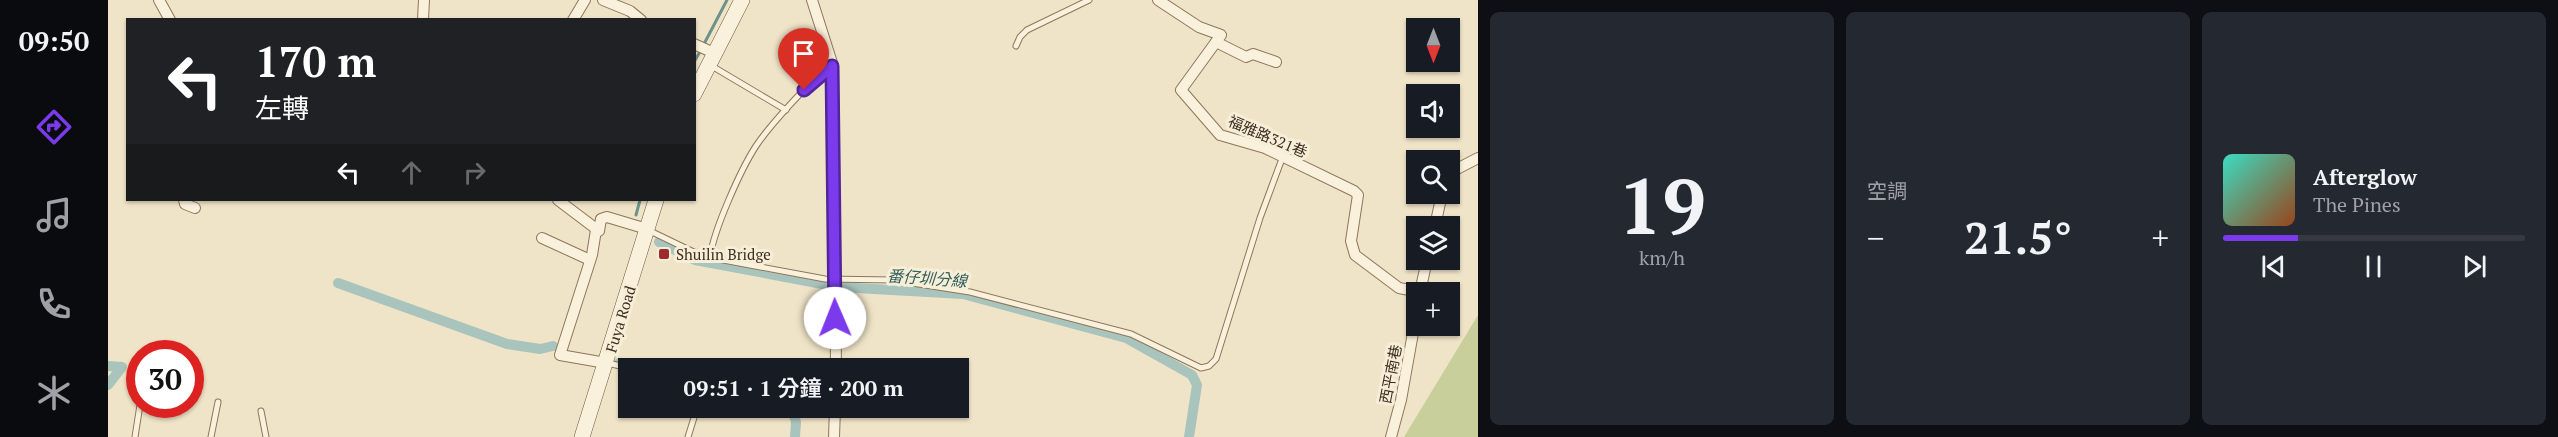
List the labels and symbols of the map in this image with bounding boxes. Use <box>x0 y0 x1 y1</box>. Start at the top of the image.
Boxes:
north arrow <box>1406 18 1460 72</box>
pin <box>778 28 829 90</box>
street label: 福雅路321巷 <box>1225 110 1311 162</box>
place label: Shuilin Bridge <box>676 244 771 264</box>
marker: Shuilin Bridge <box>657 247 671 261</box>
water label: 番仔圳分線 <box>886 264 970 292</box>
street label: Fuya Road <box>600 283 640 355</box>
position arrow <box>803 286 867 350</box>
speed limit sign: 30 <box>126 340 204 418</box>
street label: 西平南巷 <box>1374 343 1406 405</box>

